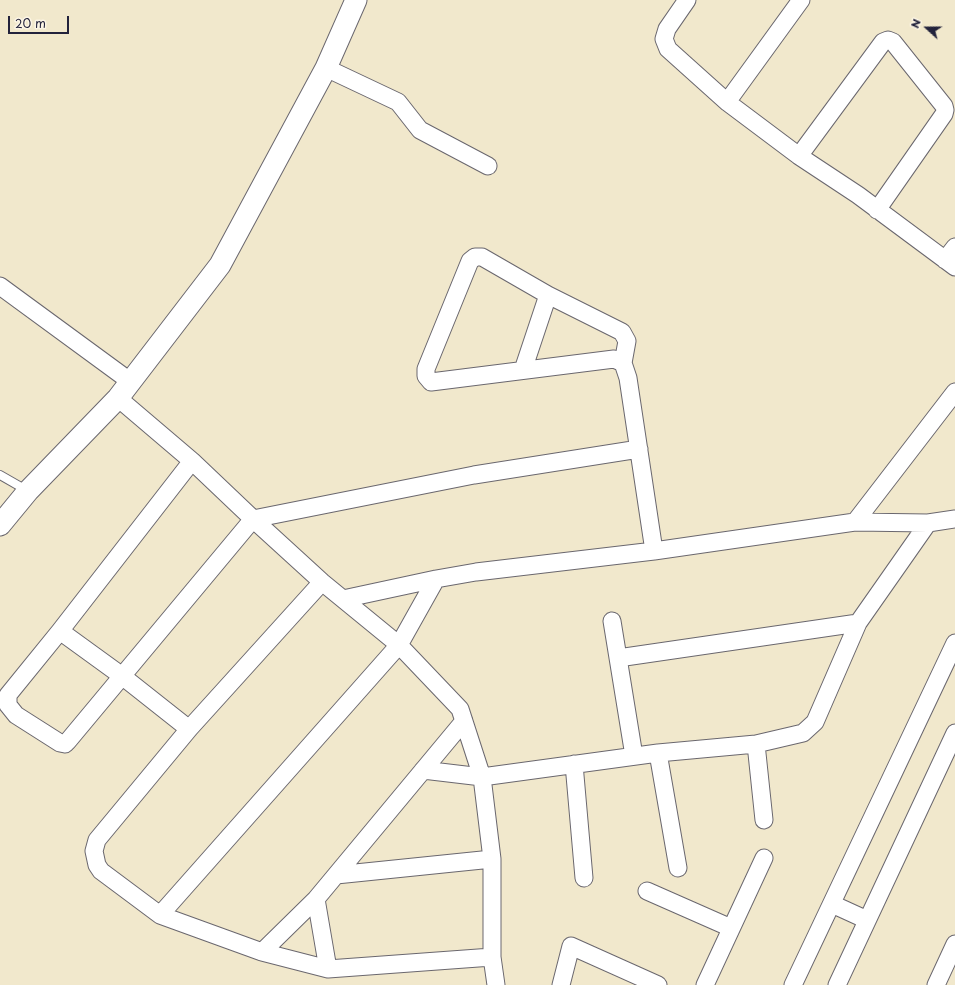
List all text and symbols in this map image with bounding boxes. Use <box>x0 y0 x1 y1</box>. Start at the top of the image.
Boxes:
scale bar <box>10 8 71 34</box>
north arrow <box>907 8 947 48</box>
text: 20 m <box>15 14 46 32</box>
text: N <box>906 16 925 31</box>

